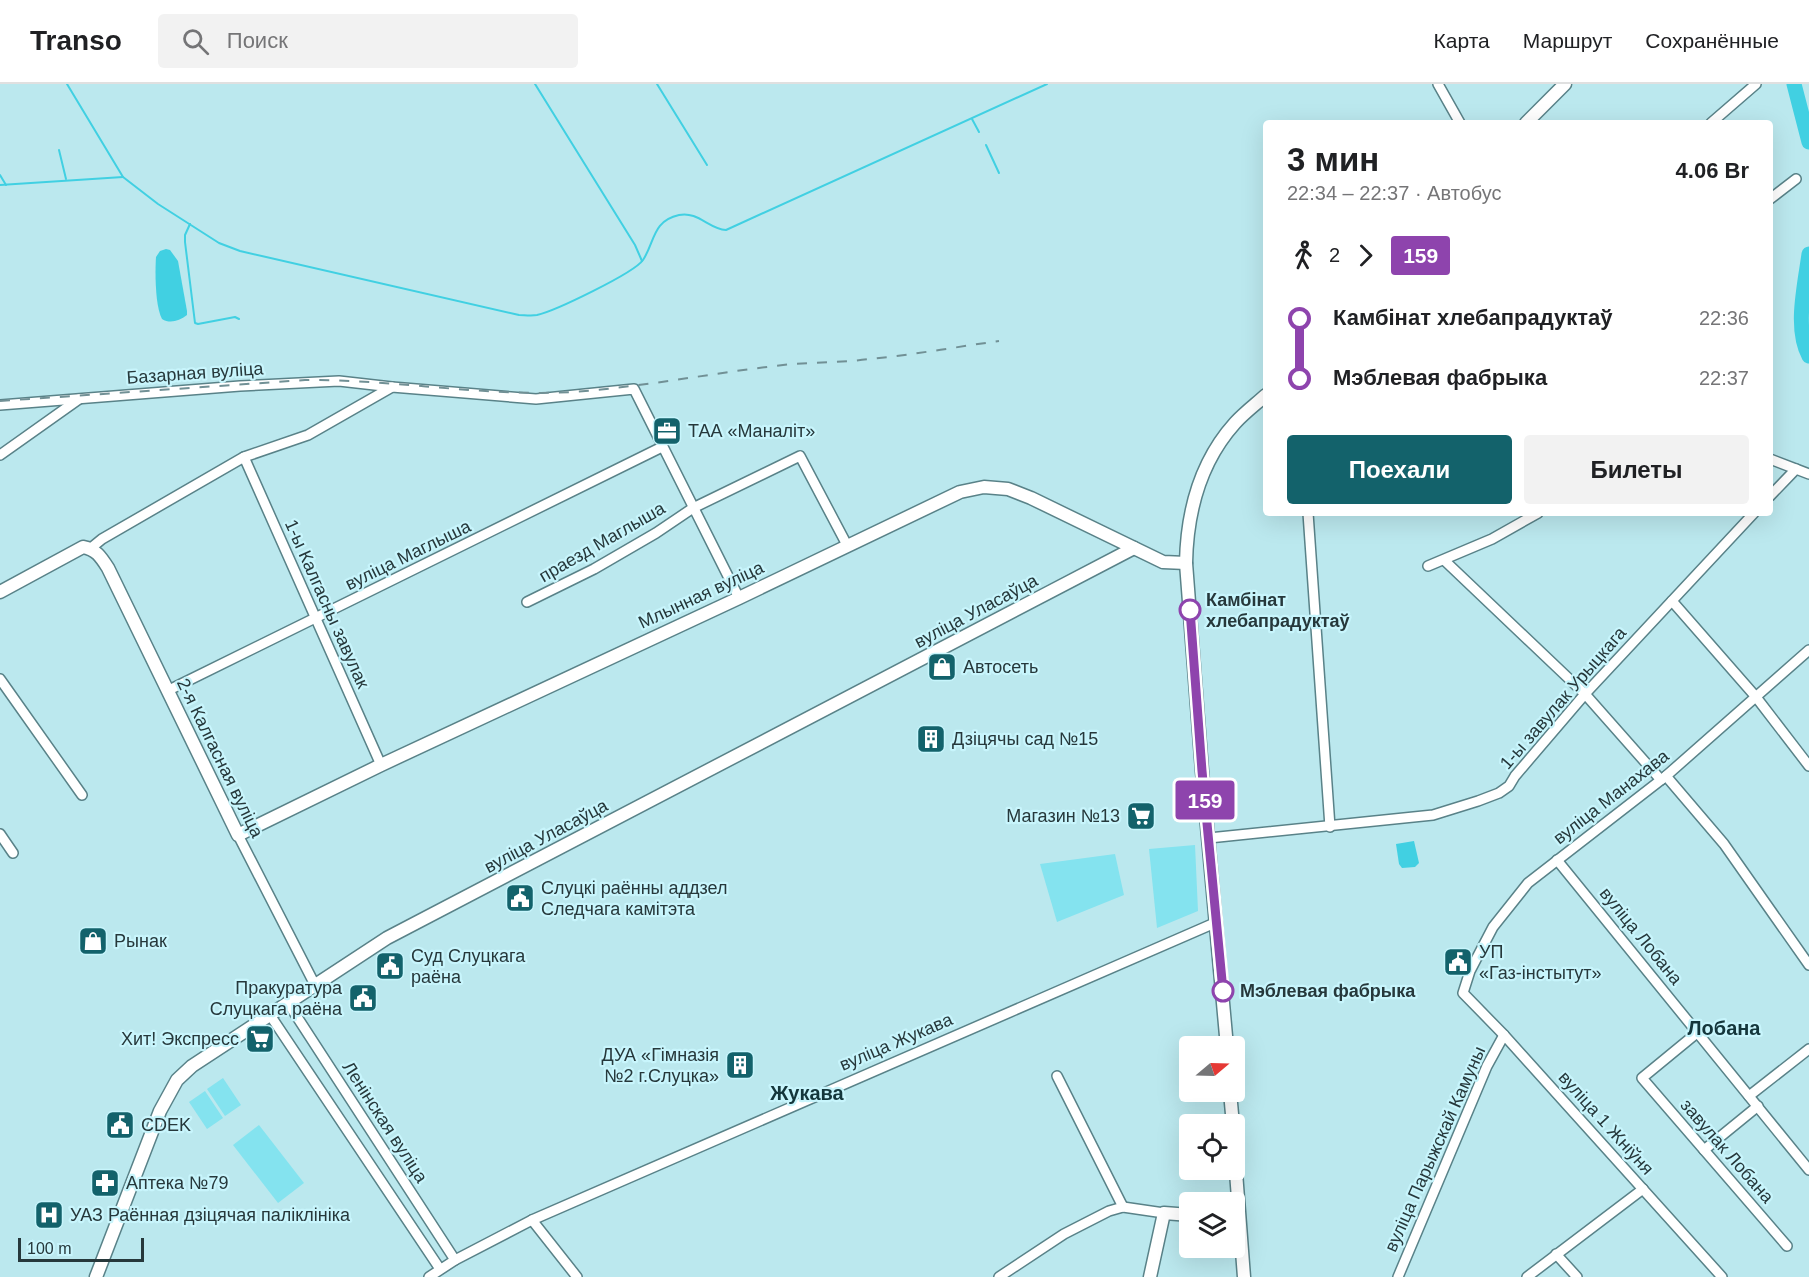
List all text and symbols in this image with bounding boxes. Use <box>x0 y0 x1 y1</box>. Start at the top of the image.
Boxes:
search box <box>158 14 578 68</box>
text: Transo <box>30 25 122 56</box>
icon: search <box>179 25 212 58</box>
text: Поиск <box>227 28 288 53</box>
text: Карта <box>1434 29 1490 52</box>
text: Маршрут <box>1523 29 1612 52</box>
text: Сохранённые <box>1645 29 1779 52</box>
text: 3 мин <box>1287 141 1379 178</box>
text: 4.06 Br <box>1676 158 1749 183</box>
text: 22:34 – 22:37 · Автобус <box>1287 182 1501 204</box>
icon: walk <box>1287 239 1320 272</box>
icon: forward <box>1349 239 1382 272</box>
text: 2 <box>1329 244 1340 266</box>
text: 159 <box>1403 244 1438 267</box>
text: Камбінат хлебапрадуктаў <box>1333 305 1612 330</box>
text: 22:36 <box>1699 307 1749 329</box>
street label: Базарная вуліца <box>126 358 265 388</box>
text: Мэблевая фабрыка <box>1333 365 1547 390</box>
text: 22:37 <box>1699 367 1749 389</box>
office icon: ТАА «Маналіт» <box>651 415 683 447</box>
place label: ТАА «Маналіт» <box>688 421 815 441</box>
button: Поехали <box>1287 435 1512 504</box>
button: Билеты <box>1524 435 1749 504</box>
street label: праезд Маглыша <box>536 497 669 586</box>
street label: вуліца Маглыша <box>342 516 475 594</box>
street label: 1-ы Калгасны завулак <box>281 517 373 692</box>
street label: Млынная вуліца <box>635 557 768 633</box>
street label: вуліца Уласаўца <box>911 570 1042 652</box>
place label: Камбінат хлебапрадуктаў <box>1206 590 1350 631</box>
marker: Камбінат хлебапрадуктаў <box>1179 599 1201 621</box>
street label: 1-ы завулак Урыцкага <box>1496 622 1631 773</box>
shop icon: Автосеть <box>926 651 958 683</box>
place label: Автосеть <box>963 657 1038 677</box>
street label: 2-я Калгасная вуліца <box>173 675 268 842</box>
building icon: Дзіцячы сад №15 <box>915 723 947 755</box>
place label: Дзіцячы сад №15 <box>952 729 1098 749</box>
street label: вуліца Манахава <box>1549 745 1673 848</box>
line badge: 159 <box>1170 780 1240 820</box>
text: 159 <box>1187 789 1223 812</box>
street label: вуліца Уласаўца <box>481 795 612 877</box>
supermarket icon: Магазин №13 <box>1125 800 1157 832</box>
place label: Магазин №13 <box>1006 806 1120 826</box>
place label: Слуцкі раённы аддзел Следчага камітэта <box>541 878 728 919</box>
public building icon: Слуцкі раённы аддзел Следчага камітэта <box>504 882 536 914</box>
street label: вуліца Лобана <box>1596 883 1687 989</box>
shop icon: Рынак <box>77 925 109 957</box>
place label: Рынак <box>114 931 167 951</box>
place label: УП «Газ-інстытут» <box>1479 942 1602 983</box>
place label: Суд Слуцкага раёна <box>411 946 526 987</box>
public building icon: УП «Газ-інстытут» <box>1442 946 1474 978</box>
public building icon: Суд Слуцкага раёна <box>374 950 406 982</box>
place label: Пракуратура Слуцкага раёна <box>210 978 343 1019</box>
marker: Мэблевая фабрыка <box>1212 980 1234 1002</box>
place label: Мэблевая фабрыка <box>1240 981 1416 1001</box>
public building icon: Пракуратура Слуцкага раёна <box>347 982 379 1014</box>
street label: вуліца Жукава <box>837 1009 956 1075</box>
district label: Лобана <box>1688 1017 1761 1039</box>
supermarket icon: Хит! Экспресс <box>244 1023 276 1055</box>
place label: Хит! Экспресс <box>121 1029 239 1049</box>
north arrow <box>1179 1036 1245 1102</box>
map controls <box>1179 1036 1245 1258</box>
street label: вуліца Парыжскай Камуны <box>1381 1043 1489 1255</box>
place label: ДУА «Гімназія №2 г.Слуцка» <box>601 1045 719 1086</box>
building icon: ДУА «Гімназія №2 г.Слуцка» <box>724 1049 756 1081</box>
street label: Ленінская вуліца <box>338 1058 432 1187</box>
street label: вуліца 1 Жніўня <box>1554 1067 1658 1179</box>
district label: Жукава <box>769 1082 845 1104</box>
street label: завулак Лобана <box>1676 1095 1778 1208</box>
public building icon: CDEK <box>104 1109 136 1141</box>
button: locate <box>1179 1114 1245 1180</box>
place label: CDEK <box>141 1115 191 1135</box>
pharmacy icon: Аптека №79 <box>89 1167 121 1199</box>
place label: Аптека №79 <box>126 1173 228 1193</box>
button: layers <box>1179 1192 1245 1258</box>
hospital icon: УАЗ Раённая дзіцячая паліклініка <box>33 1199 65 1231</box>
place label: УАЗ Раённая дзіцячая паліклініка <box>70 1205 351 1225</box>
scale bar <box>18 1235 144 1262</box>
text: 100 m <box>27 1240 71 1257</box>

